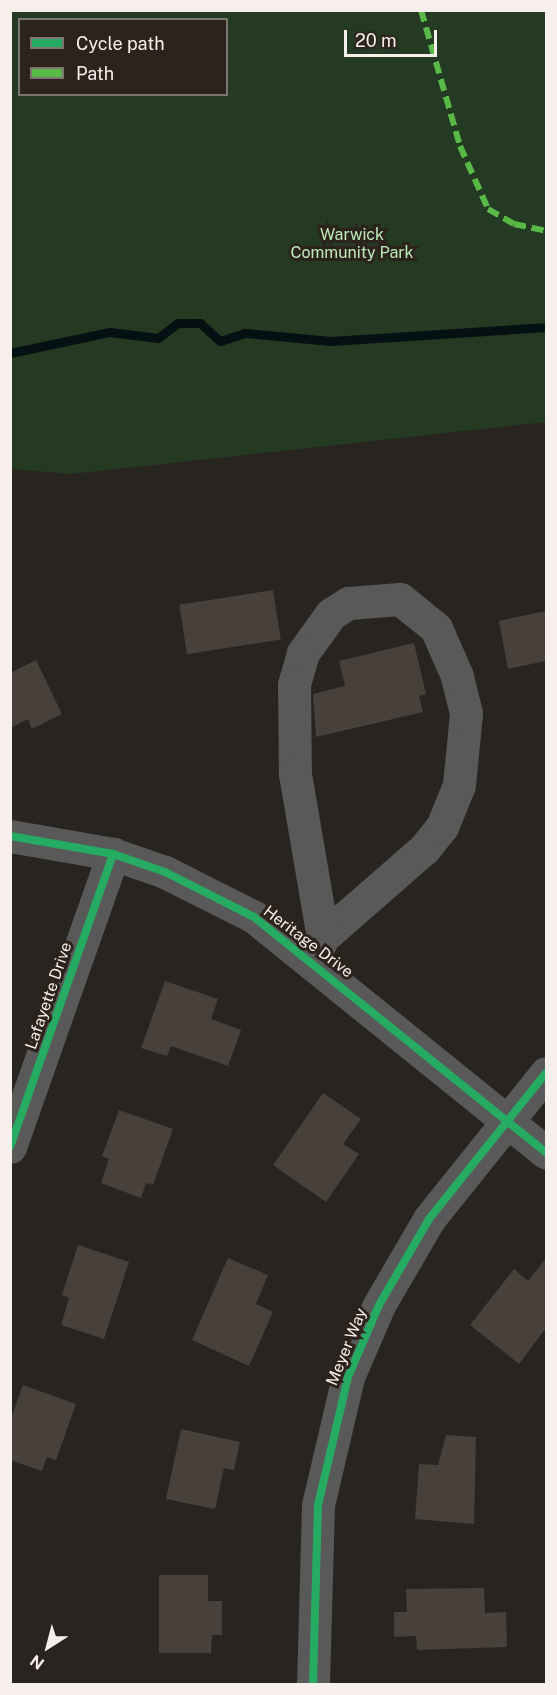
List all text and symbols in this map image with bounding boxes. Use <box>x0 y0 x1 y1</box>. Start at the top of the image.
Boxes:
legend <box>18 18 228 96</box>
scale bar <box>347 18 440 56</box>
text: 20 m <box>355 30 397 51</box>
text: Cycle path <box>76 33 165 54</box>
text: Path <box>76 63 114 84</box>
park label: Warwick Community Park <box>290 225 414 263</box>
street label: Heritage Drive <box>259 902 357 982</box>
street label: Lafayette Drive <box>22 940 76 1052</box>
street label: Meyer Way <box>323 1305 371 1389</box>
north arrow <box>18 1617 78 1677</box>
text: N <box>26 1651 48 1673</box>

